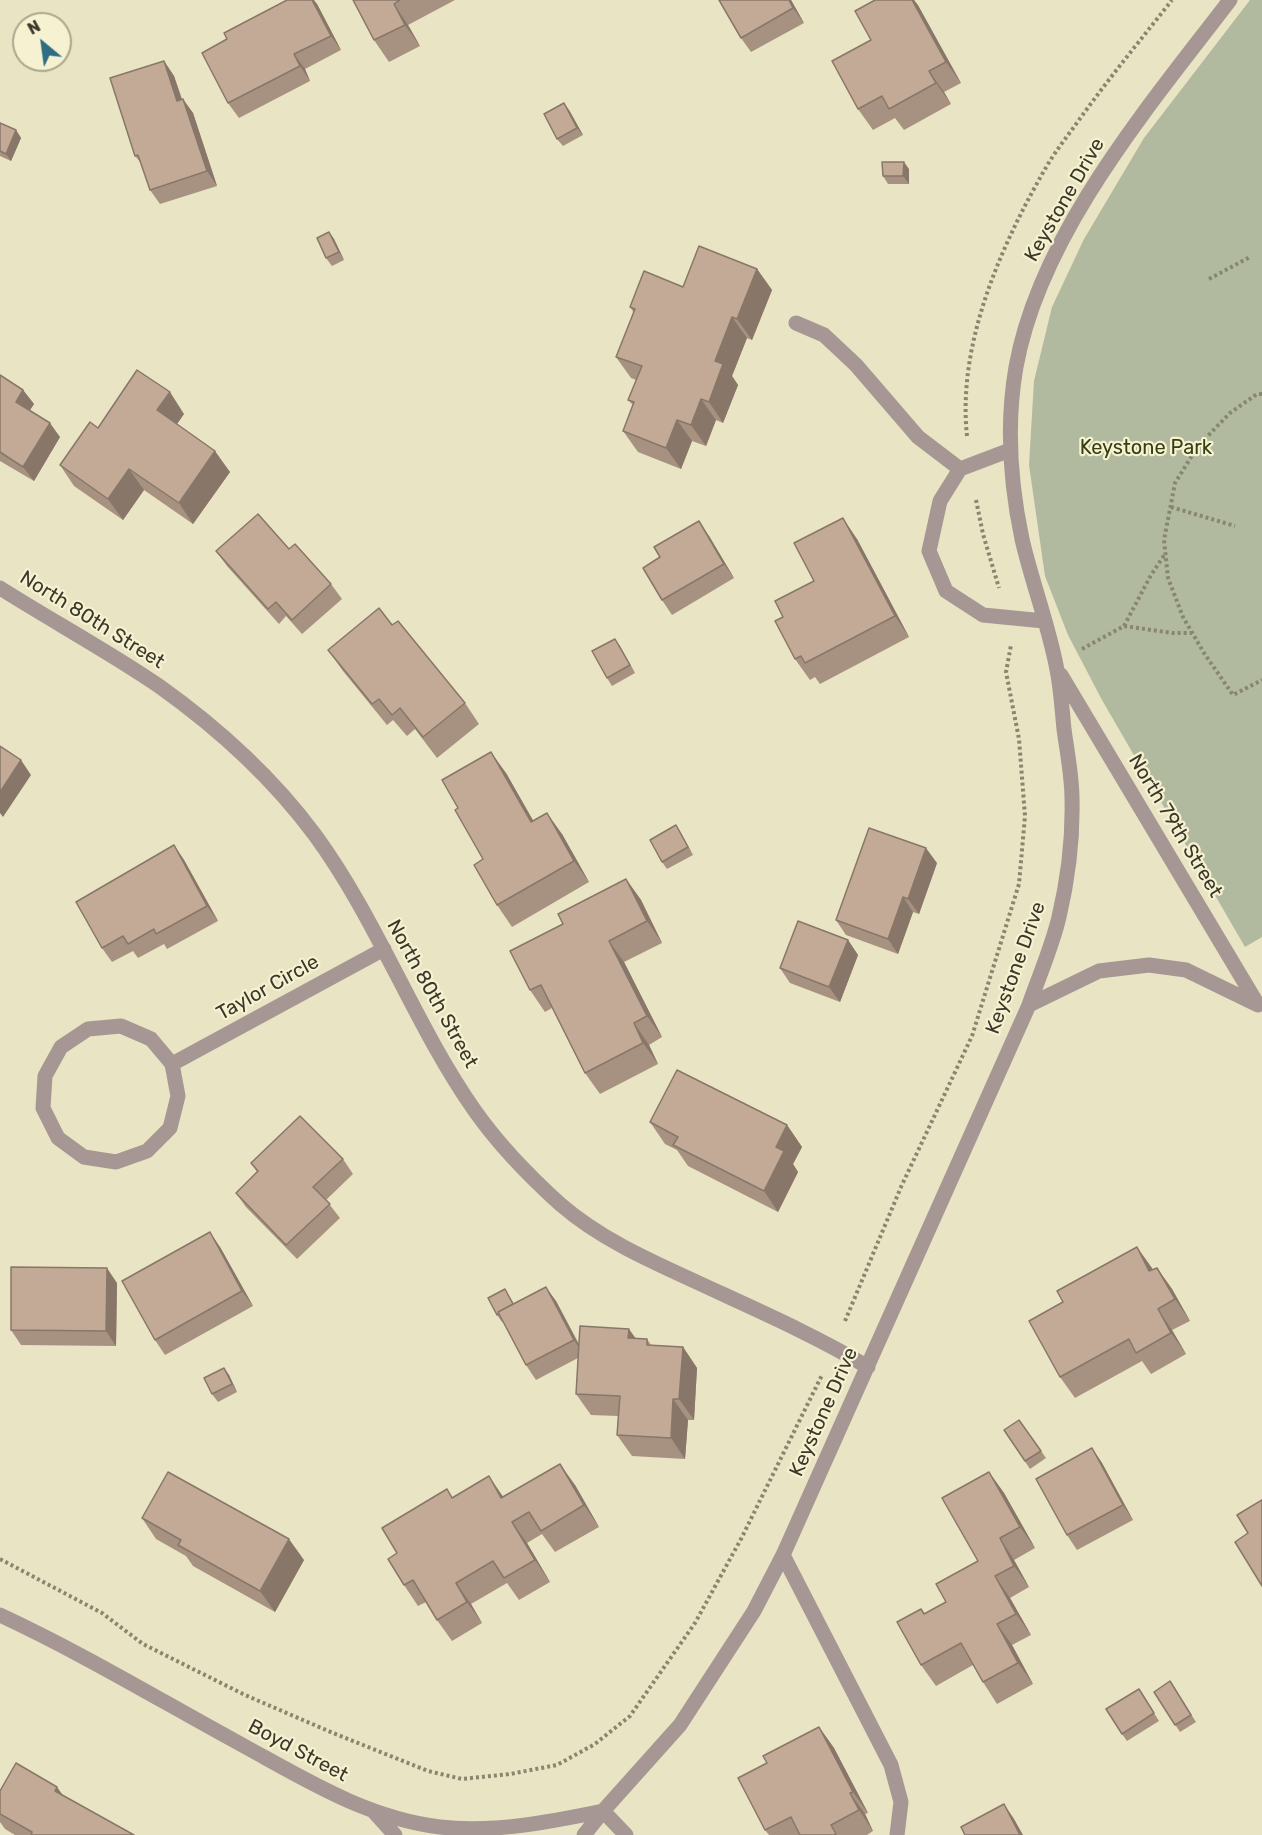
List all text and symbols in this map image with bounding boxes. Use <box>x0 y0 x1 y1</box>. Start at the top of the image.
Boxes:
north arrow <box>12 12 72 72</box>
text: N <box>24 16 44 39</box>
street label: Keystone Drive <box>1020 134 1110 266</box>
park label: Keystone Park <box>1080 436 1212 460</box>
street label: North 80th Street <box>15 566 169 674</box>
street label: North 79th Street <box>1123 750 1227 902</box>
street label: Keystone Drive <box>981 899 1051 1037</box>
street label: North 80th Street <box>381 916 483 1072</box>
street label: Taylor Circle <box>213 950 323 1026</box>
street label: Keystone Drive <box>785 1344 863 1480</box>
street label: Boyd Street <box>244 1715 352 1787</box>

